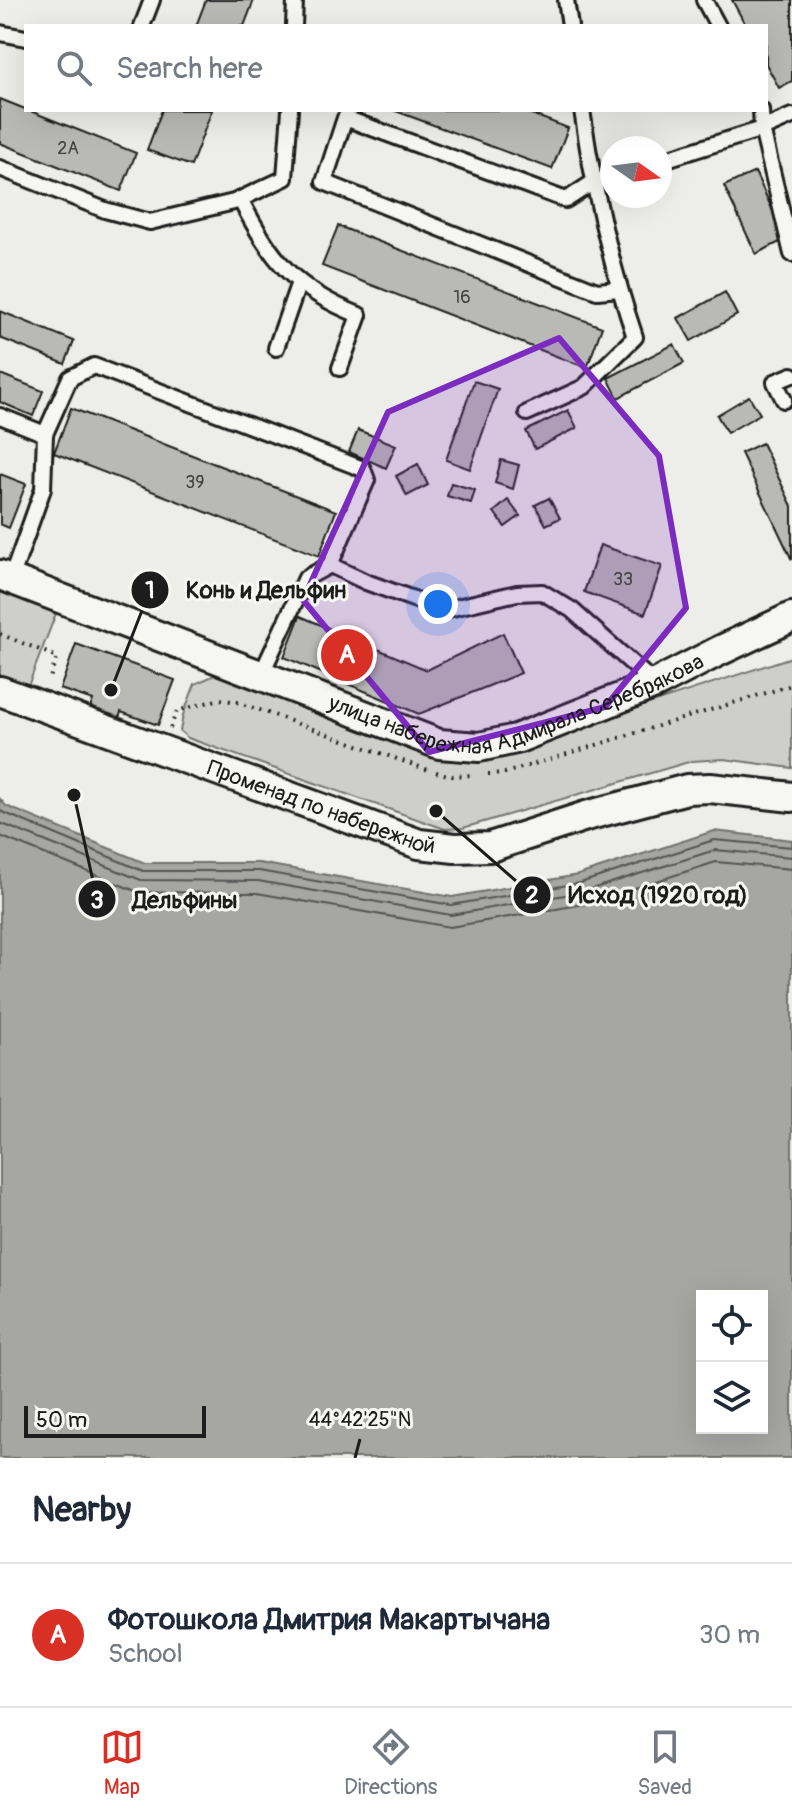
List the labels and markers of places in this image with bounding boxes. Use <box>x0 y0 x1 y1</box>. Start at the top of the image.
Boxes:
callout: Конь и Дельфин <box>130 566 362 614</box>
pin: A <box>321 625 373 685</box>
callout: Исход (1920 год) <box>512 871 763 919</box>
callout: Дельфины <box>77 875 254 923</box>

